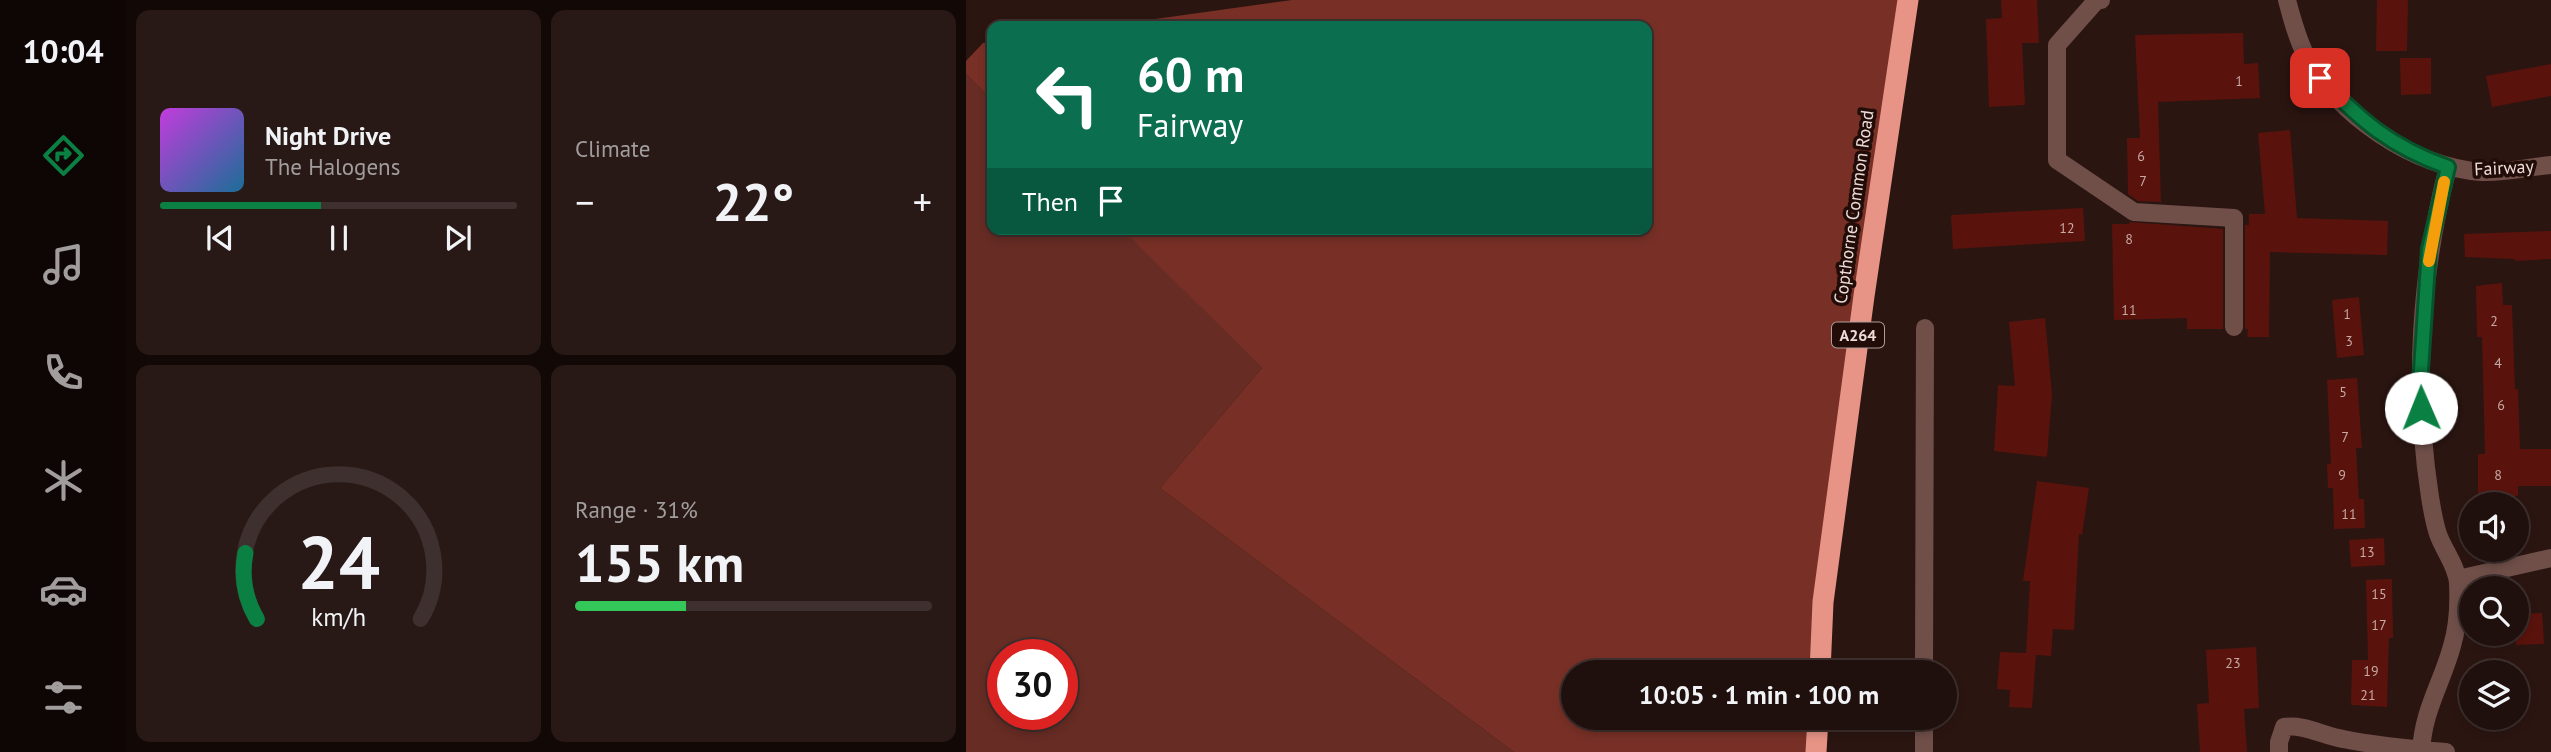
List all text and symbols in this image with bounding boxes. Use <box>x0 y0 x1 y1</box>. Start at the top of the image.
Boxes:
text: 10:04 <box>22 30 104 72</box>
text: 60 m <box>1137 42 1244 106</box>
pin <box>2290 48 2350 108</box>
icon: left <box>1022 49 1113 140</box>
icon: arrive <box>2301 59 2339 97</box>
house number: 1 <box>2235 72 2243 90</box>
text: Fairway <box>1137 104 1243 146</box>
street label: Copthorne Common Road <box>1829 109 1878 305</box>
text: Night Drive <box>265 119 391 152</box>
icon: directions <box>39 131 88 180</box>
text: Climate <box>575 134 650 163</box>
house number: 6 <box>2137 147 2145 165</box>
text: The Halogens <box>265 152 400 181</box>
street label: Fairway <box>2474 154 2535 181</box>
text: 22° <box>713 168 794 235</box>
house number: 7 <box>2139 172 2147 190</box>
text: − <box>575 177 594 226</box>
text: + <box>913 177 932 226</box>
icon: arrive <box>1092 182 1130 220</box>
text: Then <box>1022 185 1078 218</box>
icon: previous <box>201 219 239 257</box>
icon: pause <box>320 219 358 257</box>
icon: next <box>439 219 477 257</box>
house number: 12 <box>2059 219 2075 237</box>
house number: 8 <box>2125 230 2133 248</box>
icon: music <box>39 240 88 289</box>
house number: 11 <box>2121 301 2137 319</box>
house number: 1 <box>2343 305 2351 323</box>
house number: 2 <box>2490 312 2498 330</box>
road number: A264 <box>1832 322 1884 348</box>
house number: 3 <box>2345 332 2353 350</box>
icon: phone <box>39 348 88 397</box>
house number: 4 <box>2494 354 2502 372</box>
position arrow <box>2384 371 2458 445</box>
house number: 5 <box>2339 383 2347 401</box>
house number: 6 <box>2497 396 2505 414</box>
house number: 7 <box>2341 428 2349 446</box>
icon: climate <box>39 456 88 505</box>
house number: 9 <box>2338 466 2346 484</box>
house number: 8 <box>2494 466 2502 484</box>
map controls <box>2459 492 2529 730</box>
button: sound <box>2459 492 2529 562</box>
text: Range · 31% <box>575 495 698 524</box>
house number: 11 <box>2341 505 2357 523</box>
text: 24 <box>297 516 380 610</box>
text: 155 km <box>575 529 744 596</box>
house number: 13 <box>2359 543 2375 561</box>
icon: car <box>39 565 88 614</box>
button: search <box>2459 576 2529 646</box>
house number: 15 <box>2371 585 2387 603</box>
text: km/h <box>311 601 366 633</box>
house number: 17 <box>2371 616 2387 634</box>
speed limit sign: 30 <box>987 639 1078 730</box>
house number: 23 <box>2225 654 2241 672</box>
button: layers <box>2459 660 2529 730</box>
house number: 19 <box>2363 662 2379 680</box>
icon: filters <box>39 673 88 722</box>
text: 10:05 · 1 min · 100 m <box>1639 678 1879 711</box>
house number: 21 <box>2360 686 2376 704</box>

